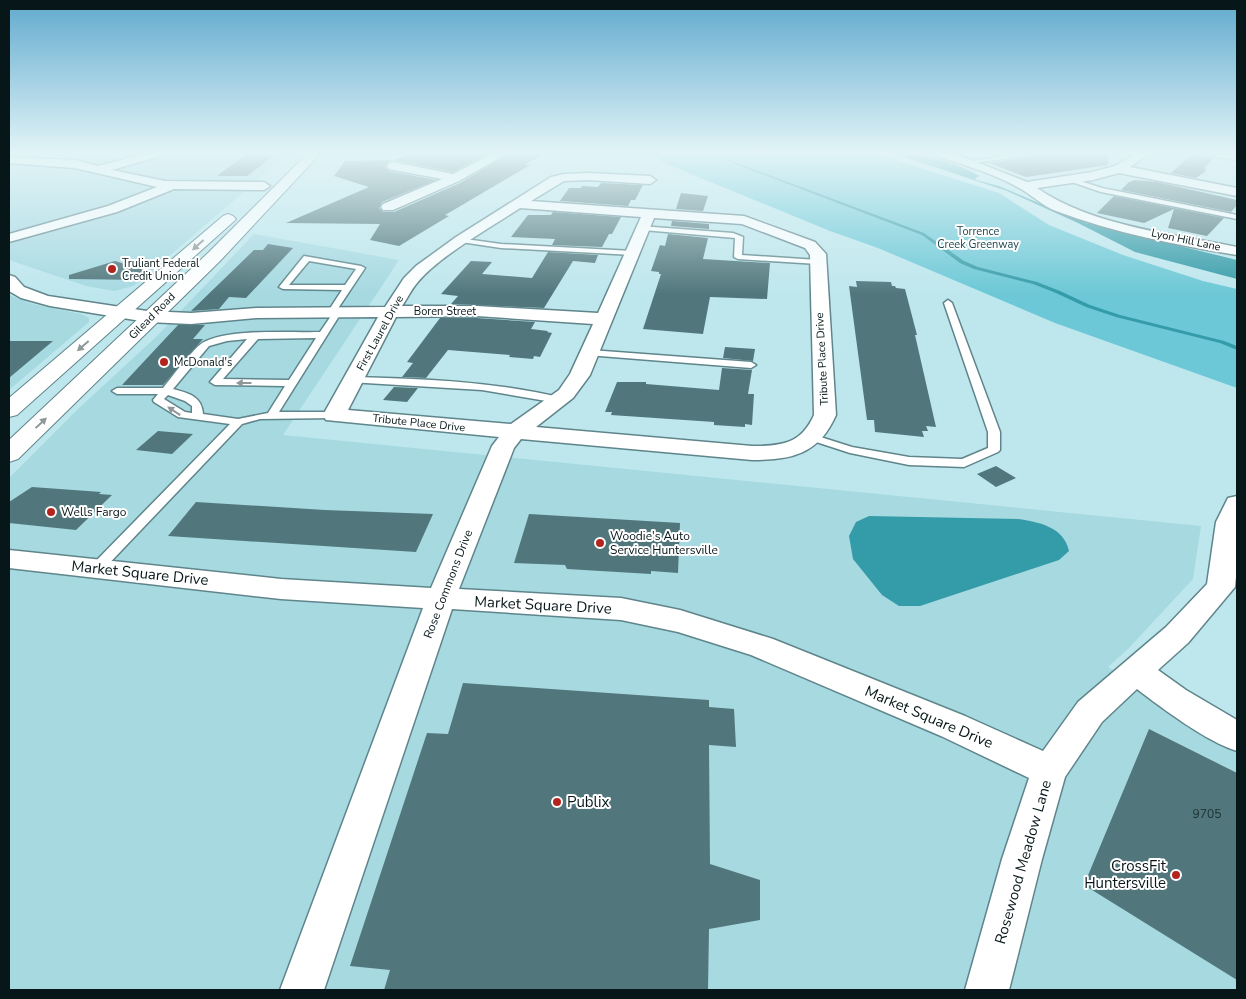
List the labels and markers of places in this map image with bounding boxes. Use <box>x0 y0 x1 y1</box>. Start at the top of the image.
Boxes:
place label: Truliant Federal Credit Union <box>122 256 200 284</box>
marker: Truliant Federal Credit Union <box>106 263 118 275</box>
place label: McDonald's <box>174 355 232 370</box>
marker: McDonald's <box>158 356 170 368</box>
place label: Wells Fargo <box>61 504 127 520</box>
marker: Wells Fargo <box>45 506 57 518</box>
place label: Woodie's Auto Service Huntersville <box>610 528 718 558</box>
marker: Woodie's Auto Service Huntersville <box>594 537 606 549</box>
place label: Publix <box>567 792 609 812</box>
marker: Publix <box>551 796 563 808</box>
place label: CrossFit Huntersville <box>1084 856 1167 893</box>
marker: CrossFit Huntersville <box>1170 869 1182 881</box>

